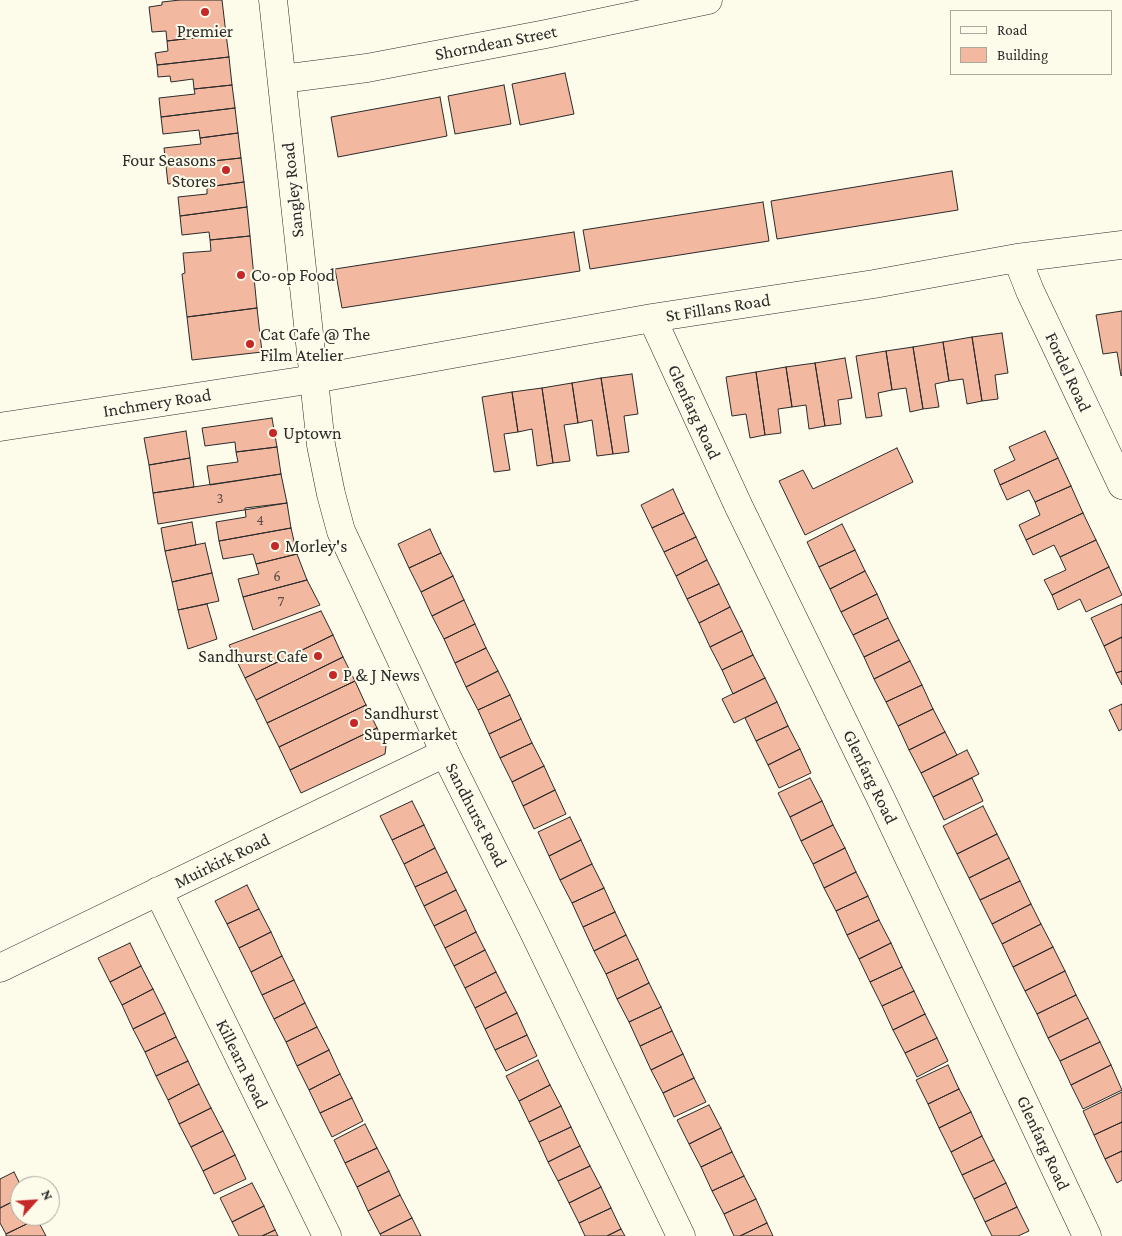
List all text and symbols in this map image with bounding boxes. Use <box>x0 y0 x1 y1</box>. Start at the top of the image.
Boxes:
marker: Premier <box>199 6 211 18</box>
legend <box>950 10 1112 75</box>
place label: Premier <box>177 20 233 42</box>
street label: Shorndean Street <box>433 21 559 65</box>
text: Road <box>997 22 1027 38</box>
text: Building <box>997 47 1048 63</box>
street label: Sangley Road <box>277 141 309 239</box>
place label: Four Seasons Stores <box>122 149 216 192</box>
marker: Four Seasons Stores <box>220 164 232 176</box>
place label: Co-op Food <box>251 264 335 286</box>
marker: Co-op Food <box>235 269 247 281</box>
street label: St Fillans Road <box>664 289 772 327</box>
place label: Cat Cafe @ The Film Atelier <box>260 323 370 366</box>
street label: Fordel Road <box>1040 329 1096 415</box>
marker: Cat Cafe @ The Film Atelier <box>244 338 256 350</box>
street label: Glenfarg Road <box>663 361 725 463</box>
street label: Inchmery Road <box>101 384 213 422</box>
place label: Uptown <box>283 422 342 444</box>
marker: Uptown <box>267 427 279 439</box>
house number: 3 <box>216 489 224 507</box>
house number: 4 <box>256 511 264 529</box>
place label: Morley's <box>285 535 347 557</box>
marker: Morley's <box>269 540 281 552</box>
house number: 6 <box>273 567 281 585</box>
house number: 7 <box>278 592 284 610</box>
place label: Sandhurst Cafe <box>198 645 308 667</box>
marker: Sandhurst Cafe <box>312 650 324 662</box>
place label: P & J News <box>343 664 420 686</box>
marker: P & J News <box>327 669 339 681</box>
place label: Sandhurst Supermarket <box>364 702 457 744</box>
marker: Sandhurst Supermarket <box>348 717 360 729</box>
street label: Glenfarg Road <box>838 726 902 828</box>
street label: Sandhurst Road <box>440 759 512 871</box>
street label: Muirkirk Road <box>171 829 273 893</box>
street label: Killearn Road <box>211 1016 273 1112</box>
street label: Glenfarg Road <box>1012 1092 1074 1194</box>
north arrow <box>10 1176 60 1226</box>
text: N <box>38 1187 57 1203</box>

